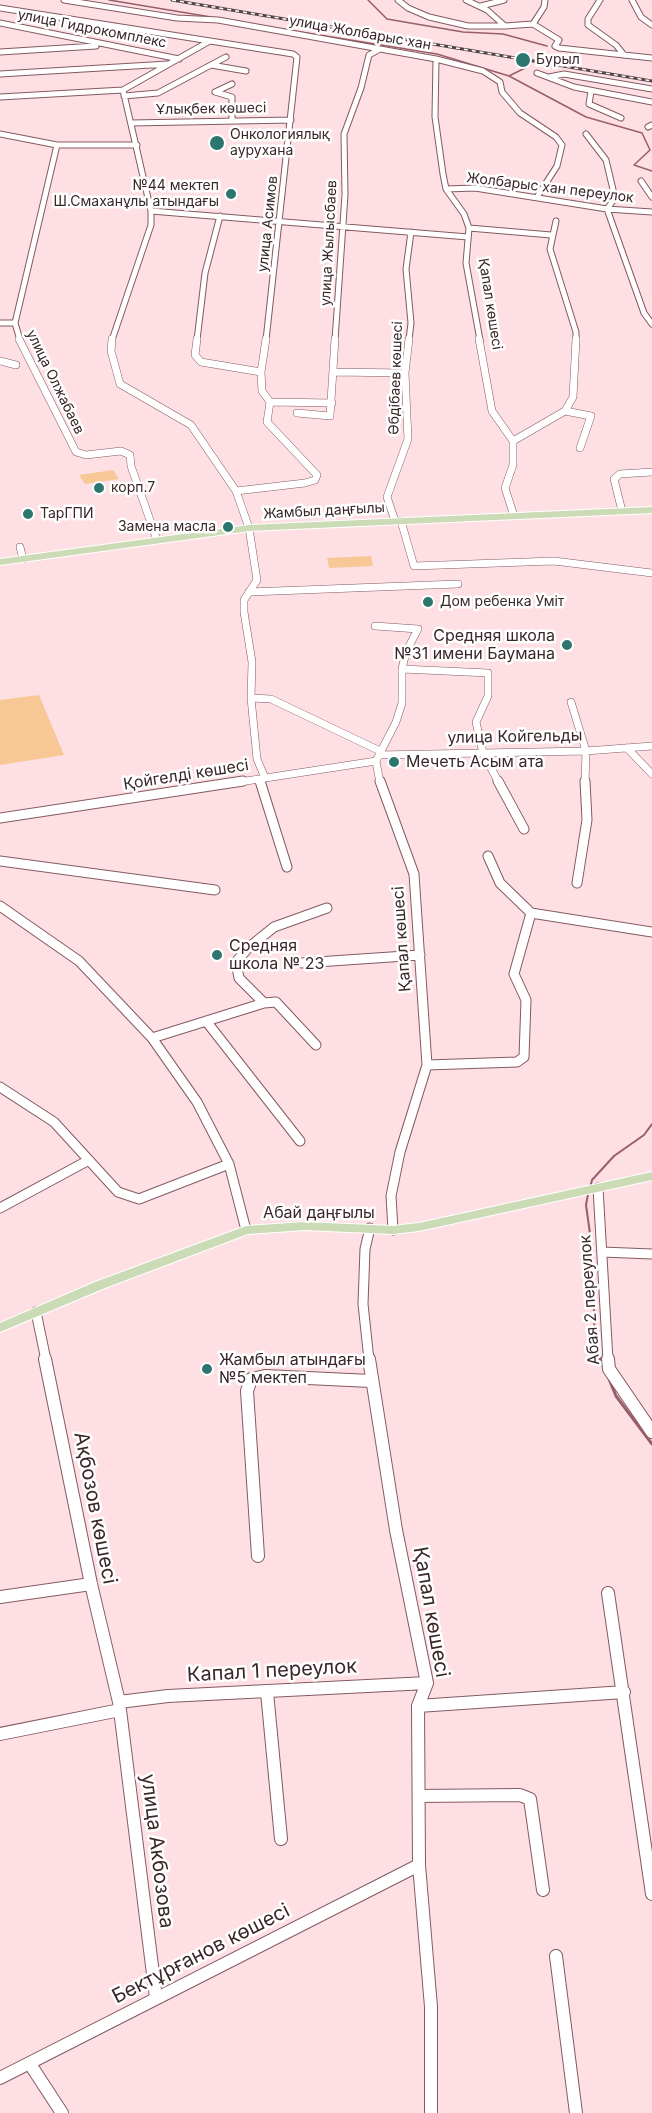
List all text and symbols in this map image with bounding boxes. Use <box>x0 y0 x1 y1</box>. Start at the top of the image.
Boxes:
street label: улица Гидрокомплекс <box>16 6 168 52</box>
street label: улица Жолбарыс хан <box>288 12 432 54</box>
marker: Бурыл <box>514 51 532 69</box>
place label: Бурыл <box>536 52 580 68</box>
street label: Ұлықбек көшесі <box>156 100 266 118</box>
place label: Онкологиялық аурухана <box>230 127 330 160</box>
marker: Онкологиялық аурухана <box>208 134 226 152</box>
street label: Жолбарыс хан переулок <box>465 169 635 207</box>
street label: улица Асимов <box>255 175 281 273</box>
place label: №44 мектеп Ш.Смаханұлы атындағы <box>54 178 219 210</box>
street label: улица Жылысбаев <box>317 180 341 306</box>
marker: №44 мектеп Ш.Смаханұлы атындағы <box>224 187 238 201</box>
street label: Қапал көшесі <box>474 257 506 351</box>
street label: Әбдібаев көшесі <box>386 321 406 435</box>
street label: улица Олжабаев <box>22 327 88 437</box>
place label: корп.7 <box>111 480 155 496</box>
marker: корп.7 <box>92 481 106 495</box>
street label: Жамбыл даңғылы <box>263 499 385 523</box>
place label: ТарГПИ <box>40 506 93 522</box>
marker: ТарГПИ <box>21 507 35 521</box>
place label: Замена масла <box>118 519 216 535</box>
marker: Замена масла <box>221 520 235 534</box>
place label: Дом ребенка Умiт <box>440 594 564 610</box>
marker: Дом ребенка Умiт <box>421 595 435 609</box>
place label: Средняя школа №31 имени Баумана <box>394 626 555 664</box>
marker: Средняя школа №31 имени Баумана <box>560 638 574 652</box>
street label: улица Койгельды <box>447 726 583 748</box>
place label: Мечеть Асым ата <box>406 752 544 772</box>
marker: Мечеть Асым ата <box>387 755 401 769</box>
street label: Қойгелді көшесі <box>122 756 250 794</box>
street label: Қапал көшесі <box>389 886 415 992</box>
place label: Средняя школа № 23 <box>229 936 324 974</box>
marker: Средняя школа № 23 <box>210 948 224 962</box>
street label: Абай даңғылы <box>263 1203 375 1223</box>
street label: Абая 2 переулок <box>576 1234 604 1366</box>
place label: Жамбыл атындағы №5 мектеп <box>219 1350 366 1388</box>
marker: Жамбыл атындағы №5 мектеп <box>200 1362 214 1376</box>
street label: Ақбозов көшесі <box>68 1430 122 1586</box>
street label: Қапал көшесі <box>408 1545 454 1679</box>
street label: Капал 1 переулок <box>186 1655 358 1687</box>
street label: улица Акбозова <box>136 1772 178 1930</box>
street label: Бектұрғанов көшесі <box>108 1899 294 2009</box>

